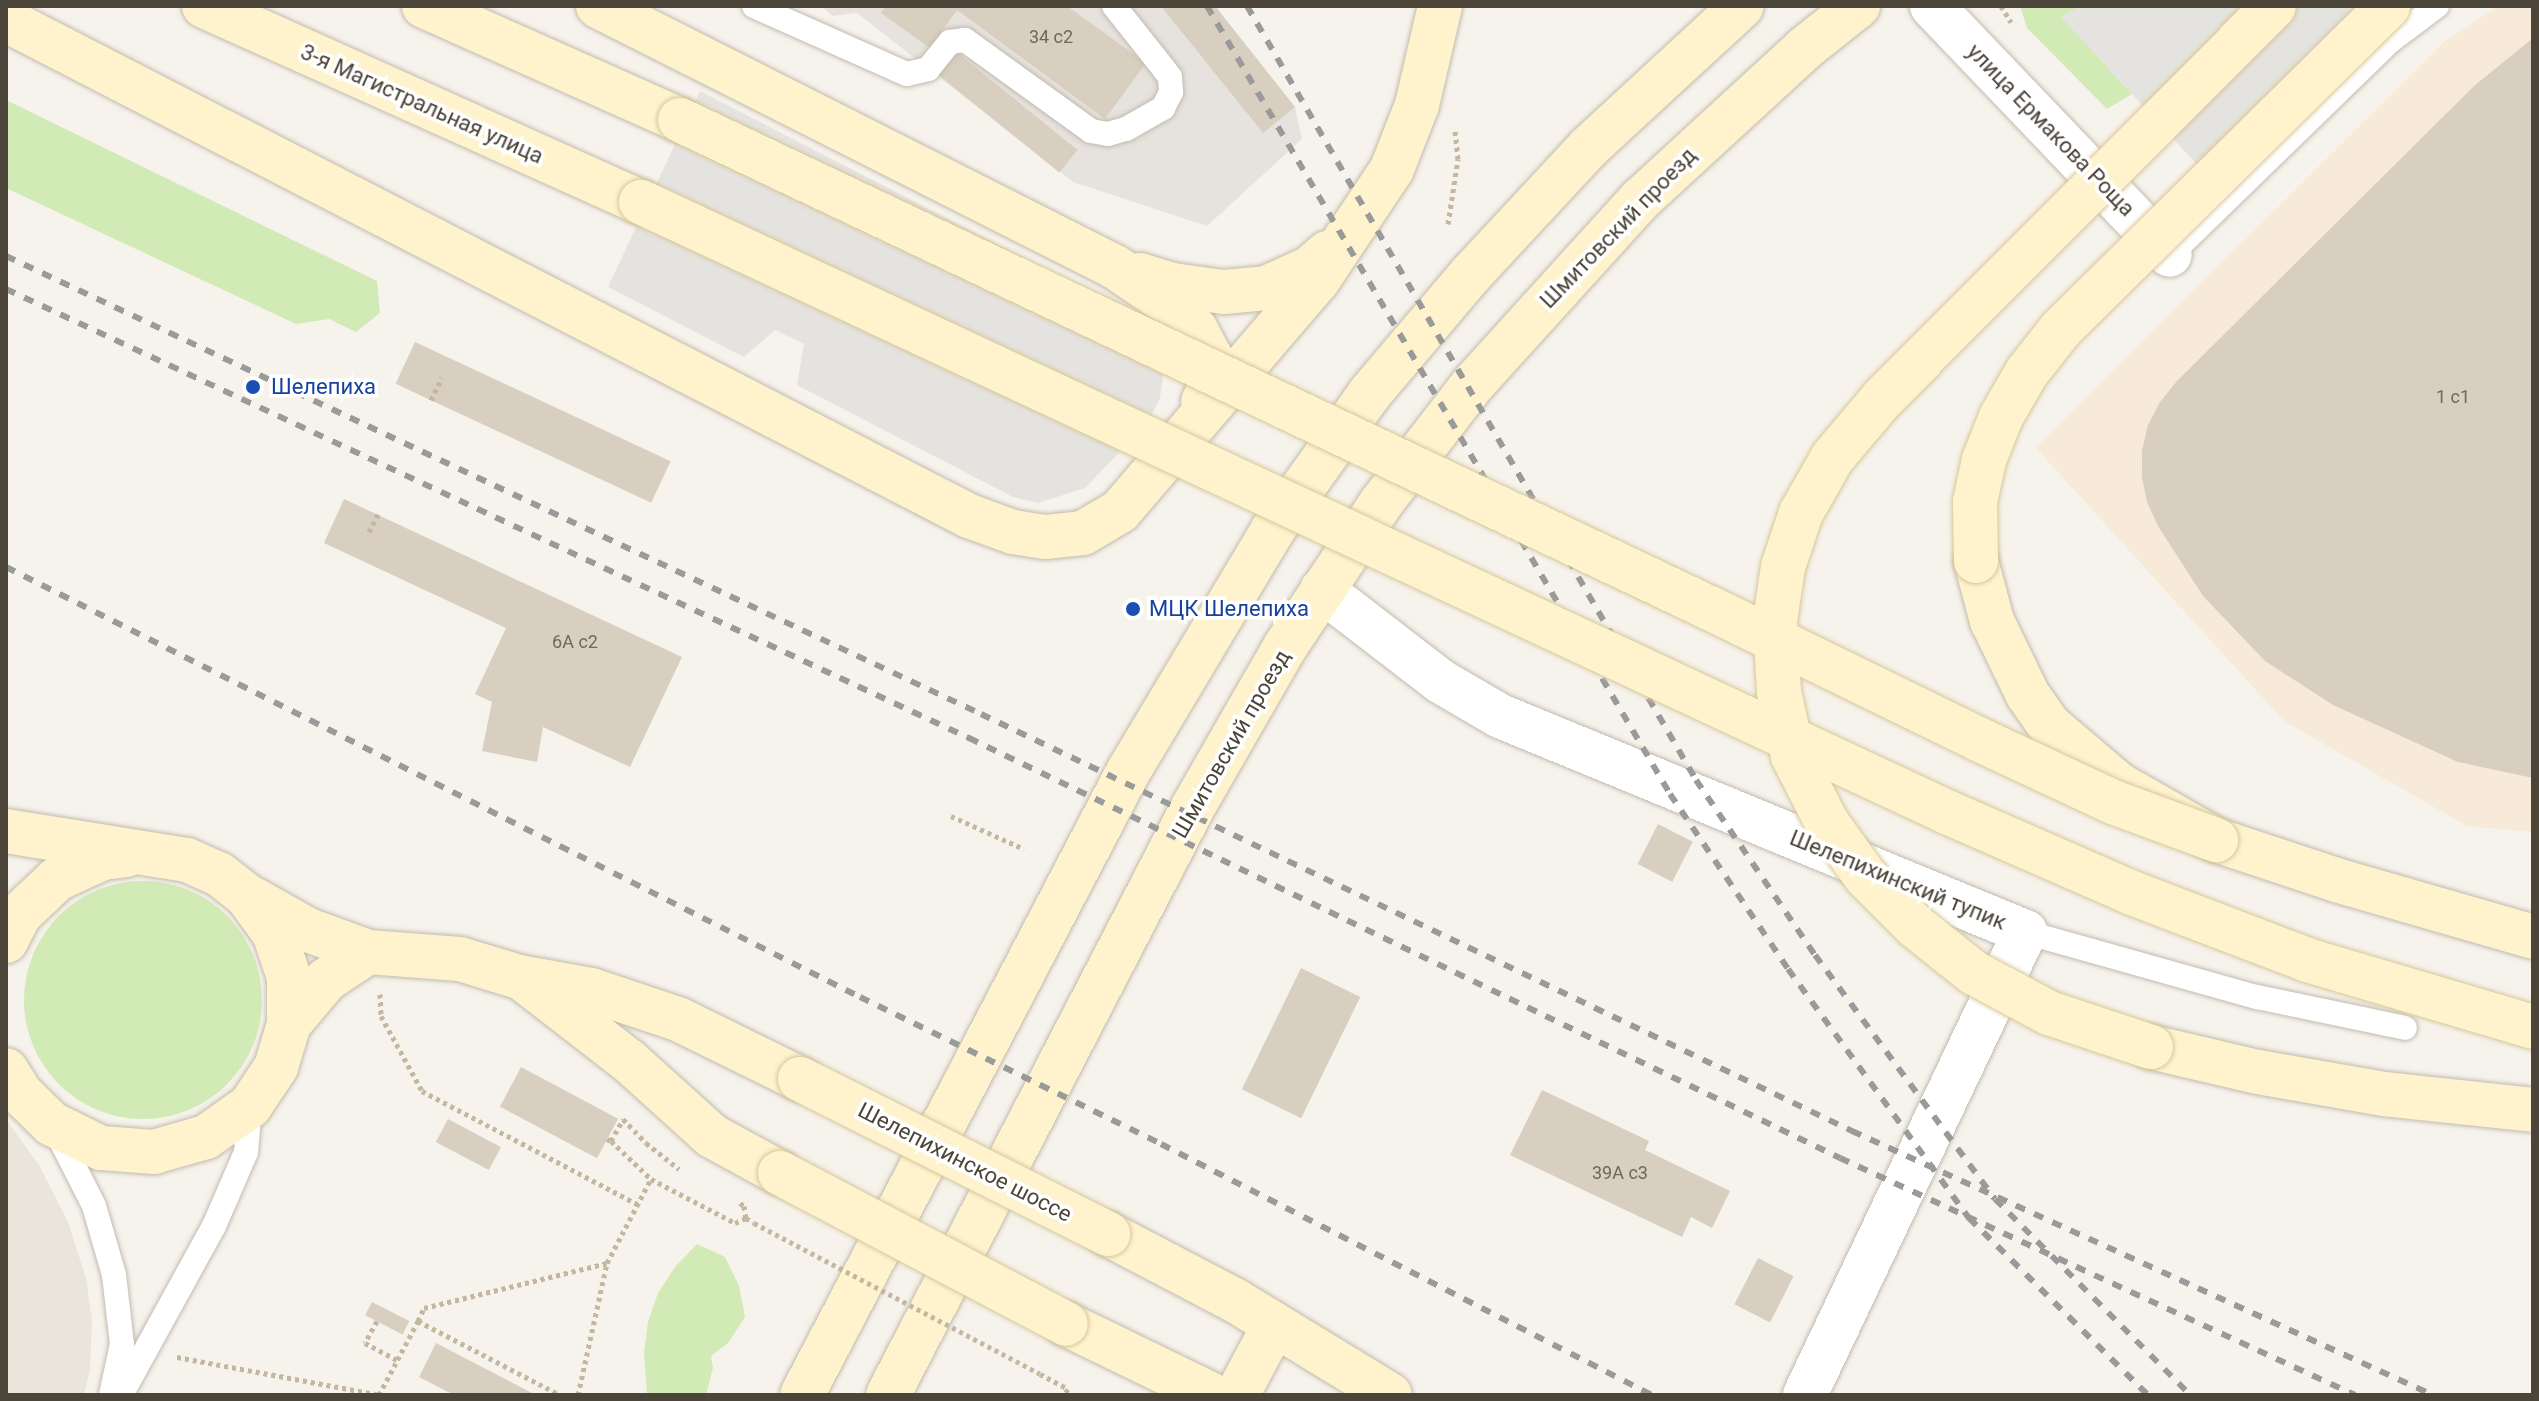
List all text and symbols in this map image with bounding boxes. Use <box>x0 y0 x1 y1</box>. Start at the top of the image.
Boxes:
house number: 34 с2 <box>1029 26 1073 48</box>
street label: улица Ермакова Роща <box>1962 38 2140 222</box>
street label: 3-я Магистральная улица <box>297 39 547 169</box>
street label: Шмитовский проезд <box>1535 142 1701 314</box>
place label: Шелепиха <box>271 374 376 400</box>
marker: Шелепиха <box>242 376 264 398</box>
house number: 1 с1 <box>2436 386 2470 408</box>
place label: МЦК Шелепиха <box>1149 596 1309 622</box>
marker: МЦК Шелепиха <box>1124 600 1142 618</box>
house number: 6А с2 <box>552 631 598 653</box>
street label: Шмитовский проезд <box>1166 645 1296 843</box>
street label: Шелепихинский тупик <box>1786 824 2010 936</box>
street label: Шелепихинское шоссе <box>854 1097 1076 1227</box>
house number: 39А с3 <box>1592 1162 1648 1184</box>

